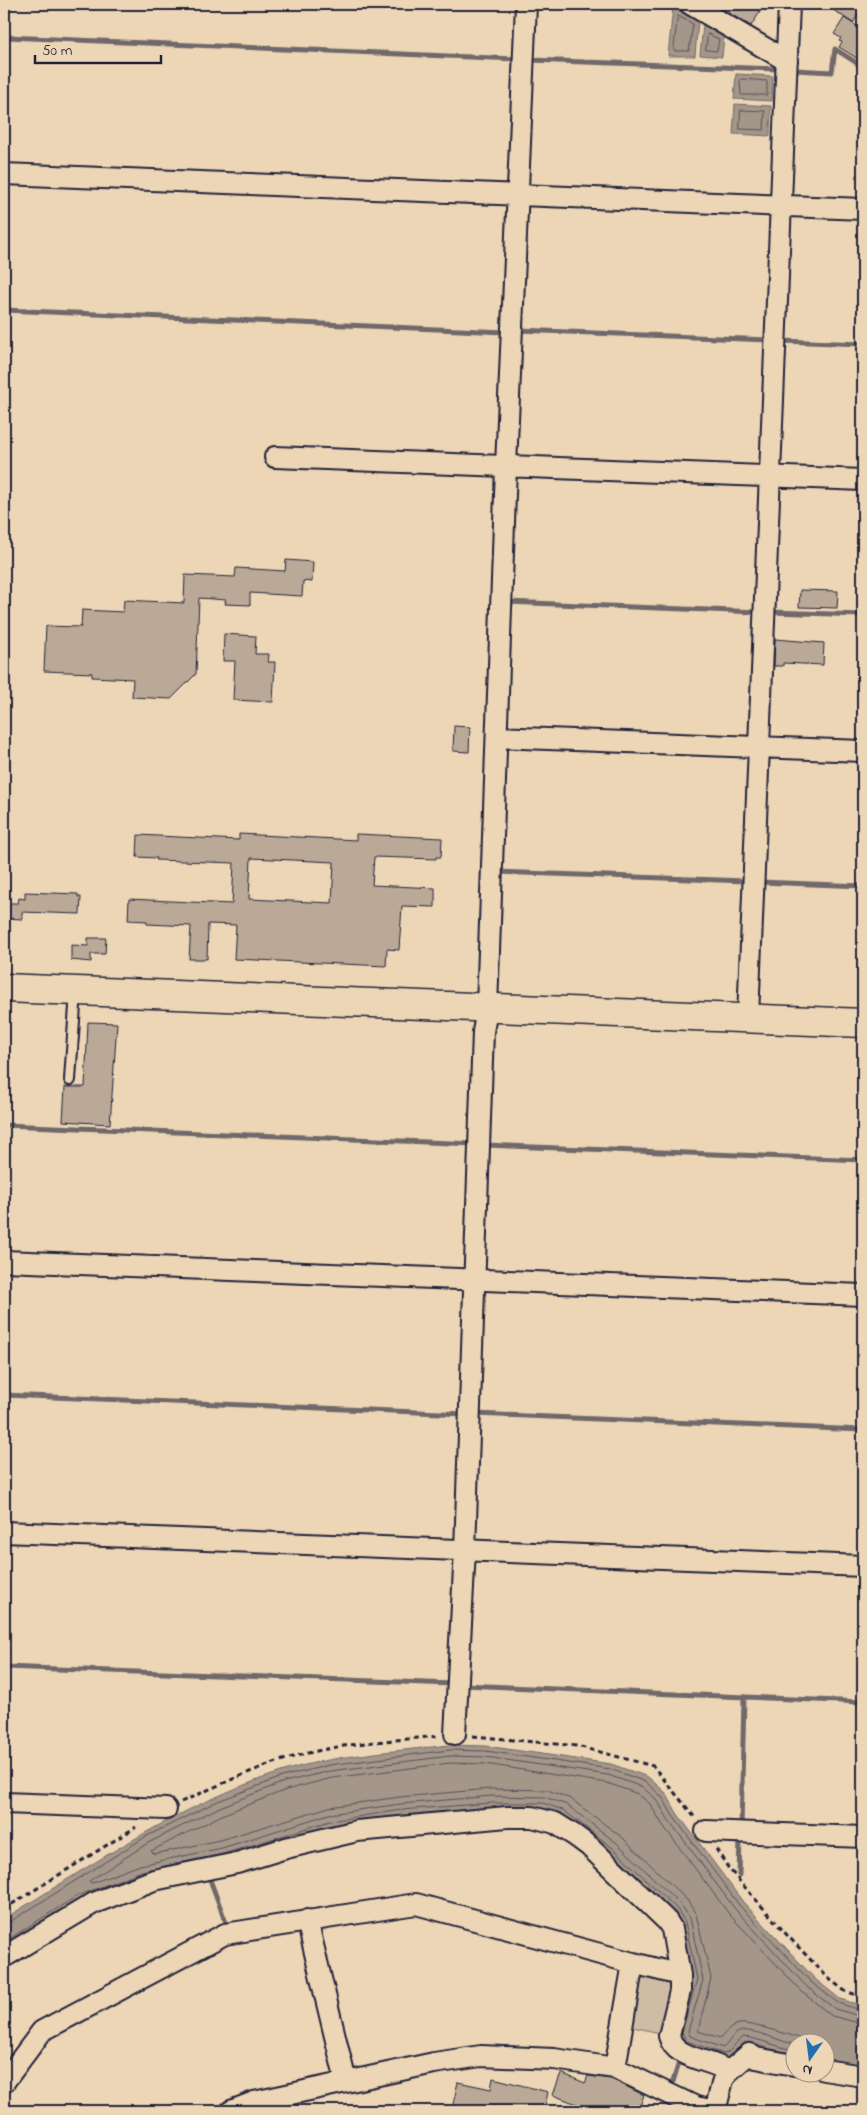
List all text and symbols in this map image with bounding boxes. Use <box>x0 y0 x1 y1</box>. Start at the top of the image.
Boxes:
scale bar <box>35 32 161 64</box>
text: 50 m <box>42 40 73 62</box>
north arrow <box>784 2032 834 2082</box>
text: N <box>800 2058 814 2080</box>

